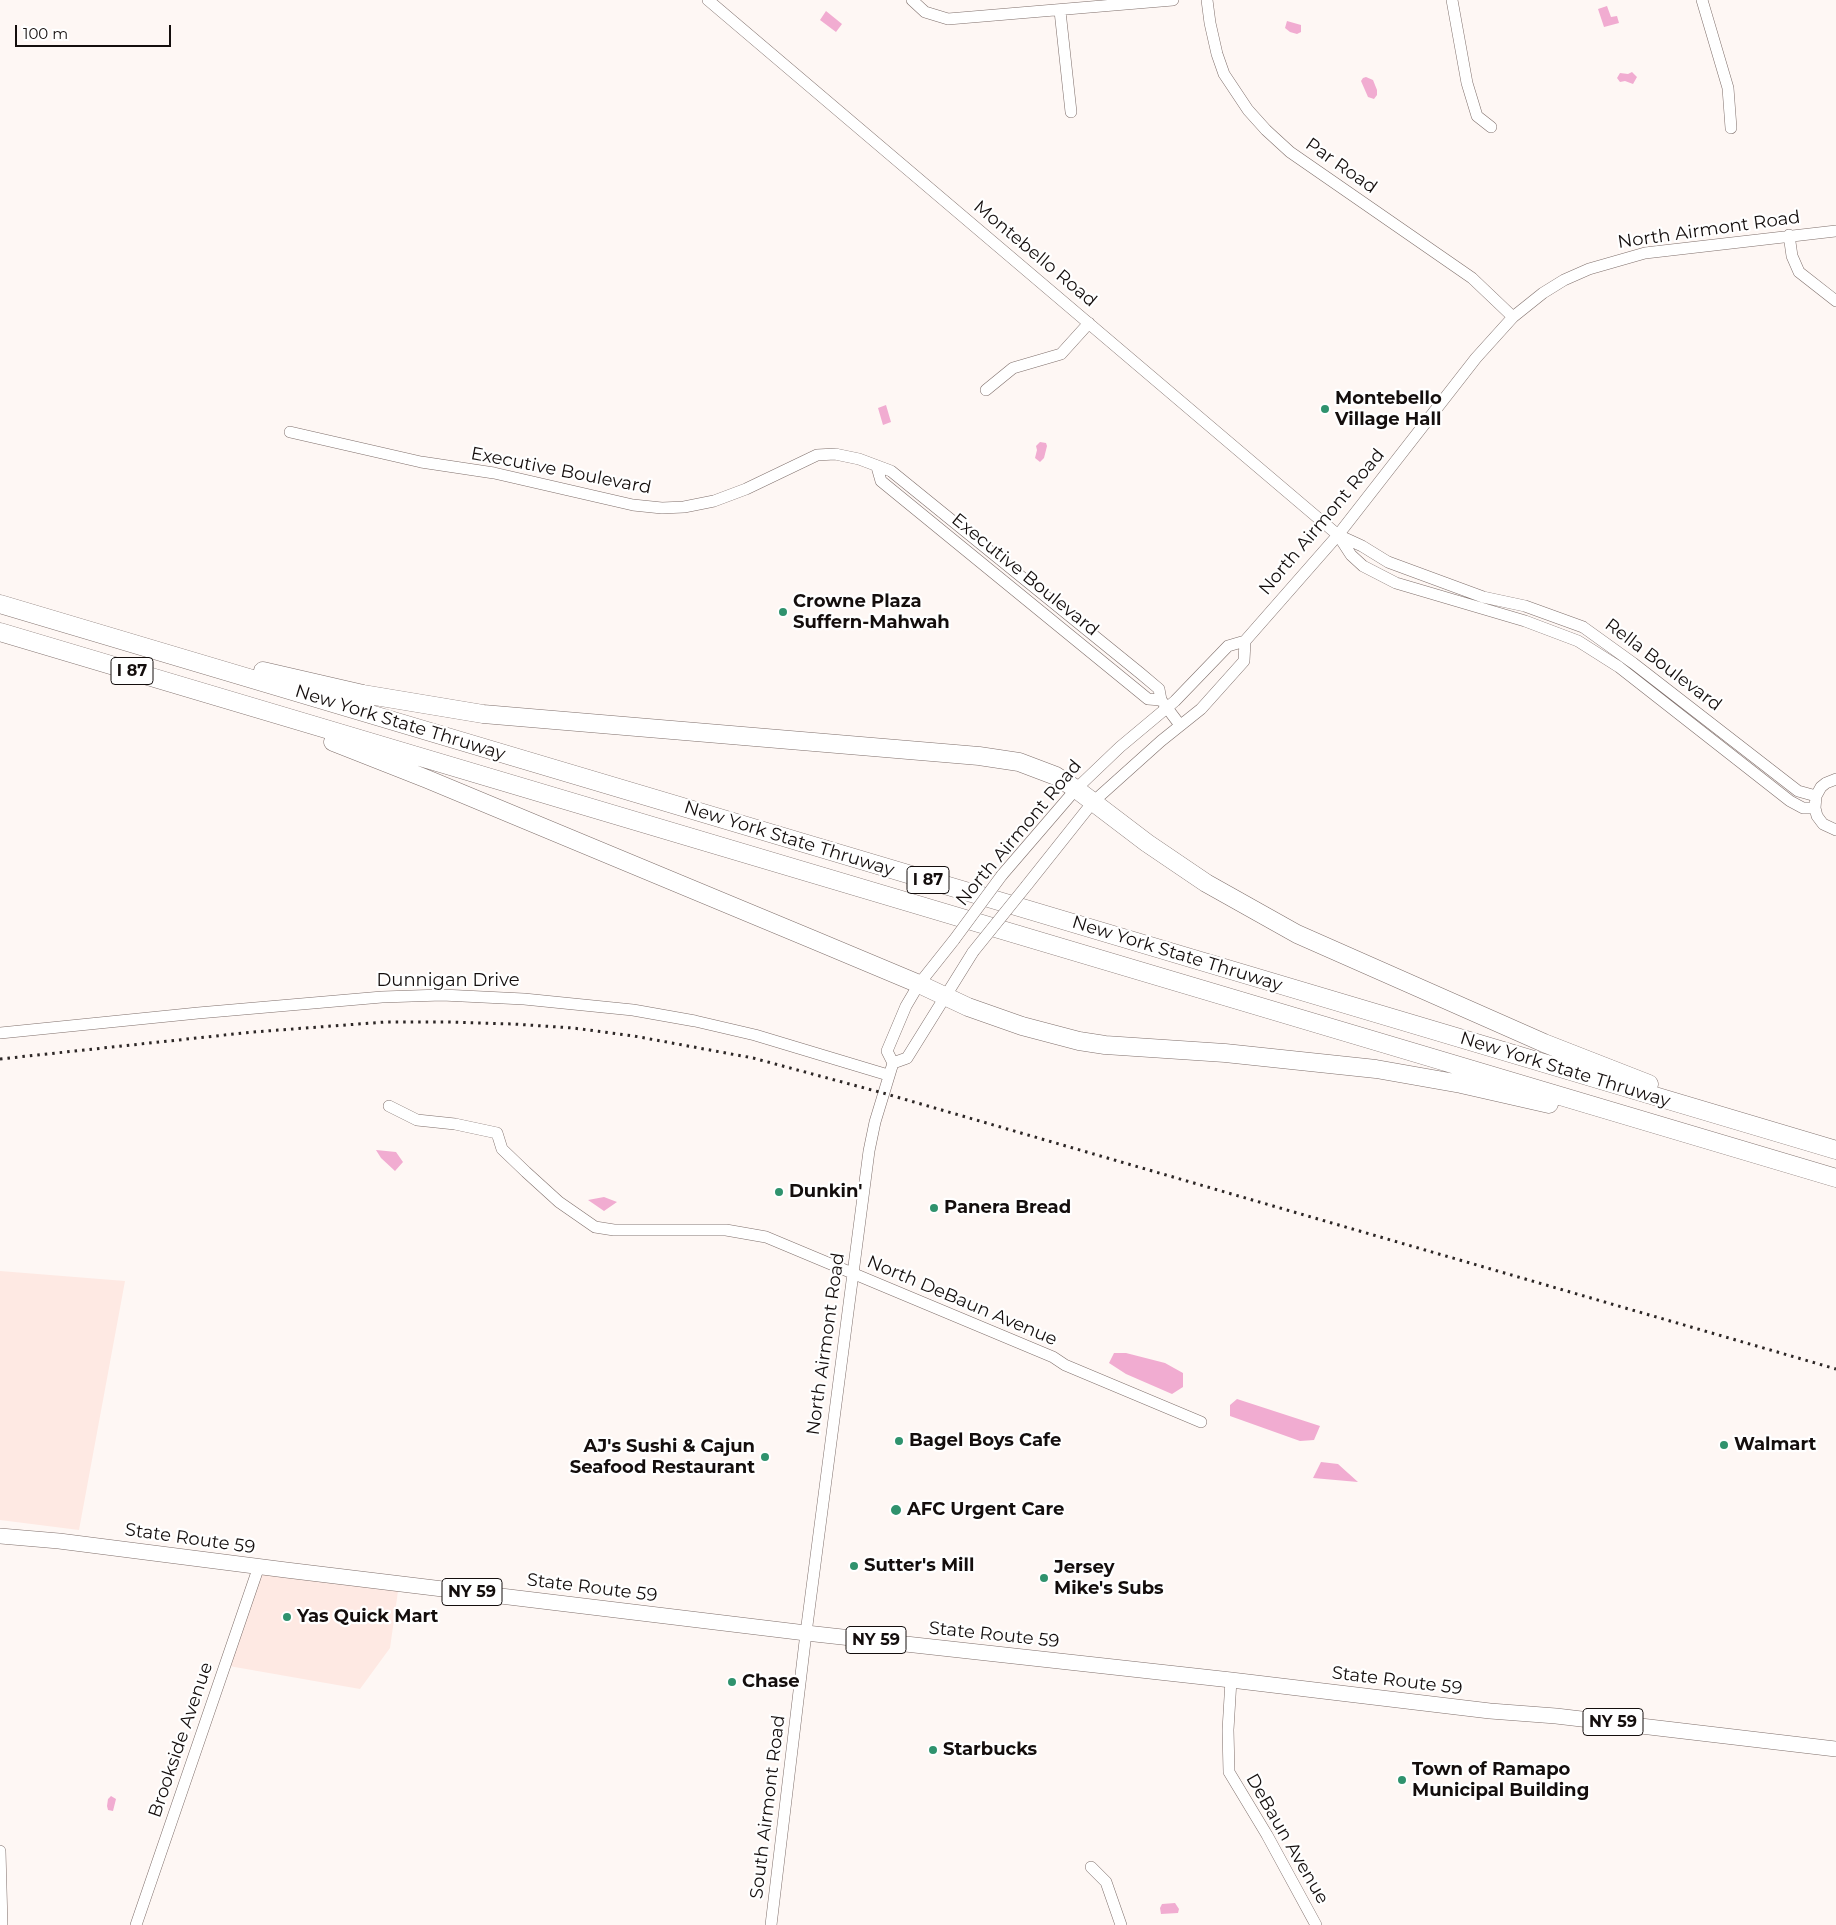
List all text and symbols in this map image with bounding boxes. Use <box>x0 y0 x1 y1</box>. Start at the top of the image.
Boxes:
scale bar <box>18 15 174 47</box>
text: 100 m <box>23 24 68 43</box>
street label: Par Road <box>1301 134 1381 198</box>
street label: Montebello Road <box>969 196 1101 312</box>
street label: North Airmont Road <box>1616 206 1802 254</box>
place label: Montebello Village Hall <box>1335 388 1442 430</box>
marker: Montebello Village Hall <box>1319 403 1331 415</box>
street label: Executive Boulevard <box>469 443 653 499</box>
street label: North Airmont Road <box>1255 445 1389 599</box>
street label: Executive Boulevard <box>947 509 1103 641</box>
place label: Crowne Plaza Suffern-Mahwah <box>793 591 950 634</box>
marker: Crowne Plaza Suffern-Mahwah <box>777 606 789 618</box>
street label: Rella Boulevard <box>1600 614 1726 716</box>
road number: I 87 <box>111 658 153 684</box>
street label: New York State Thruway <box>292 681 508 765</box>
street label: North Airmont Road <box>952 756 1086 910</box>
street label: New York State Thruway <box>681 797 897 881</box>
road number: I 87 <box>907 866 949 894</box>
street label: New York State Thruway <box>1069 912 1285 996</box>
street label: Dunnigan Drive <box>376 970 520 992</box>
street label: New York State Thruway <box>1457 1028 1673 1112</box>
place label: Dunkin' <box>789 1181 862 1203</box>
marker: Dunkin' <box>773 1186 785 1198</box>
place label: Panera Bread <box>944 1197 1071 1219</box>
marker: Panera Bread <box>928 1202 940 1214</box>
street label: North Airmont Road <box>802 1251 850 1437</box>
street label: North DeBaun Avenue <box>864 1251 1060 1351</box>
place label: Bagel Boys Cafe <box>909 1430 1061 1452</box>
place label: Walmart <box>1734 1434 1816 1456</box>
marker: Bagel Boys Cafe <box>893 1435 905 1447</box>
place label: AJ's Sushi & Cajun Seafood Restaurant <box>570 1436 755 1478</box>
marker: Walmart <box>1718 1439 1730 1451</box>
marker: AJ's Sushi & Cajun Seafood Restaurant <box>759 1451 771 1463</box>
place label: AFC Urgent Care <box>907 1499 1064 1521</box>
marker: AFC Urgent Care <box>889 1503 903 1517</box>
street label: State Route 59 <box>123 1519 257 1559</box>
place label: Sutter's Mill <box>864 1555 974 1577</box>
place label: Jersey Mike's Subs <box>1054 1557 1164 1600</box>
marker: Sutter's Mill <box>848 1560 860 1572</box>
street label: State Route 59 <box>526 1569 658 1607</box>
marker: Jersey Mike's Subs <box>1038 1572 1050 1584</box>
road number: NY 59 <box>442 1578 502 1605</box>
place label: Yas Quick Mart <box>297 1606 438 1628</box>
marker: Yas Quick Mart <box>281 1611 293 1623</box>
street label: State Route 59 <box>928 1617 1060 1653</box>
road number: NY 59 <box>846 1626 906 1654</box>
street label: Brookside Avenue <box>144 1659 218 1821</box>
street label: State Route 59 <box>1331 1662 1463 1700</box>
place label: Chase <box>742 1671 799 1693</box>
marker: Chase <box>726 1676 738 1688</box>
road number: NY 59 <box>1583 1708 1643 1735</box>
street label: South Airmont Road <box>746 1714 790 1900</box>
place label: Starbucks <box>943 1739 1037 1761</box>
marker: Starbucks <box>927 1744 939 1756</box>
place label: Town of Ramapo Municipal Building <box>1412 1759 1589 1802</box>
street label: DeBaun Avenue <box>1241 1770 1333 1908</box>
marker: Town of Ramapo Municipal Building <box>1396 1774 1408 1786</box>

